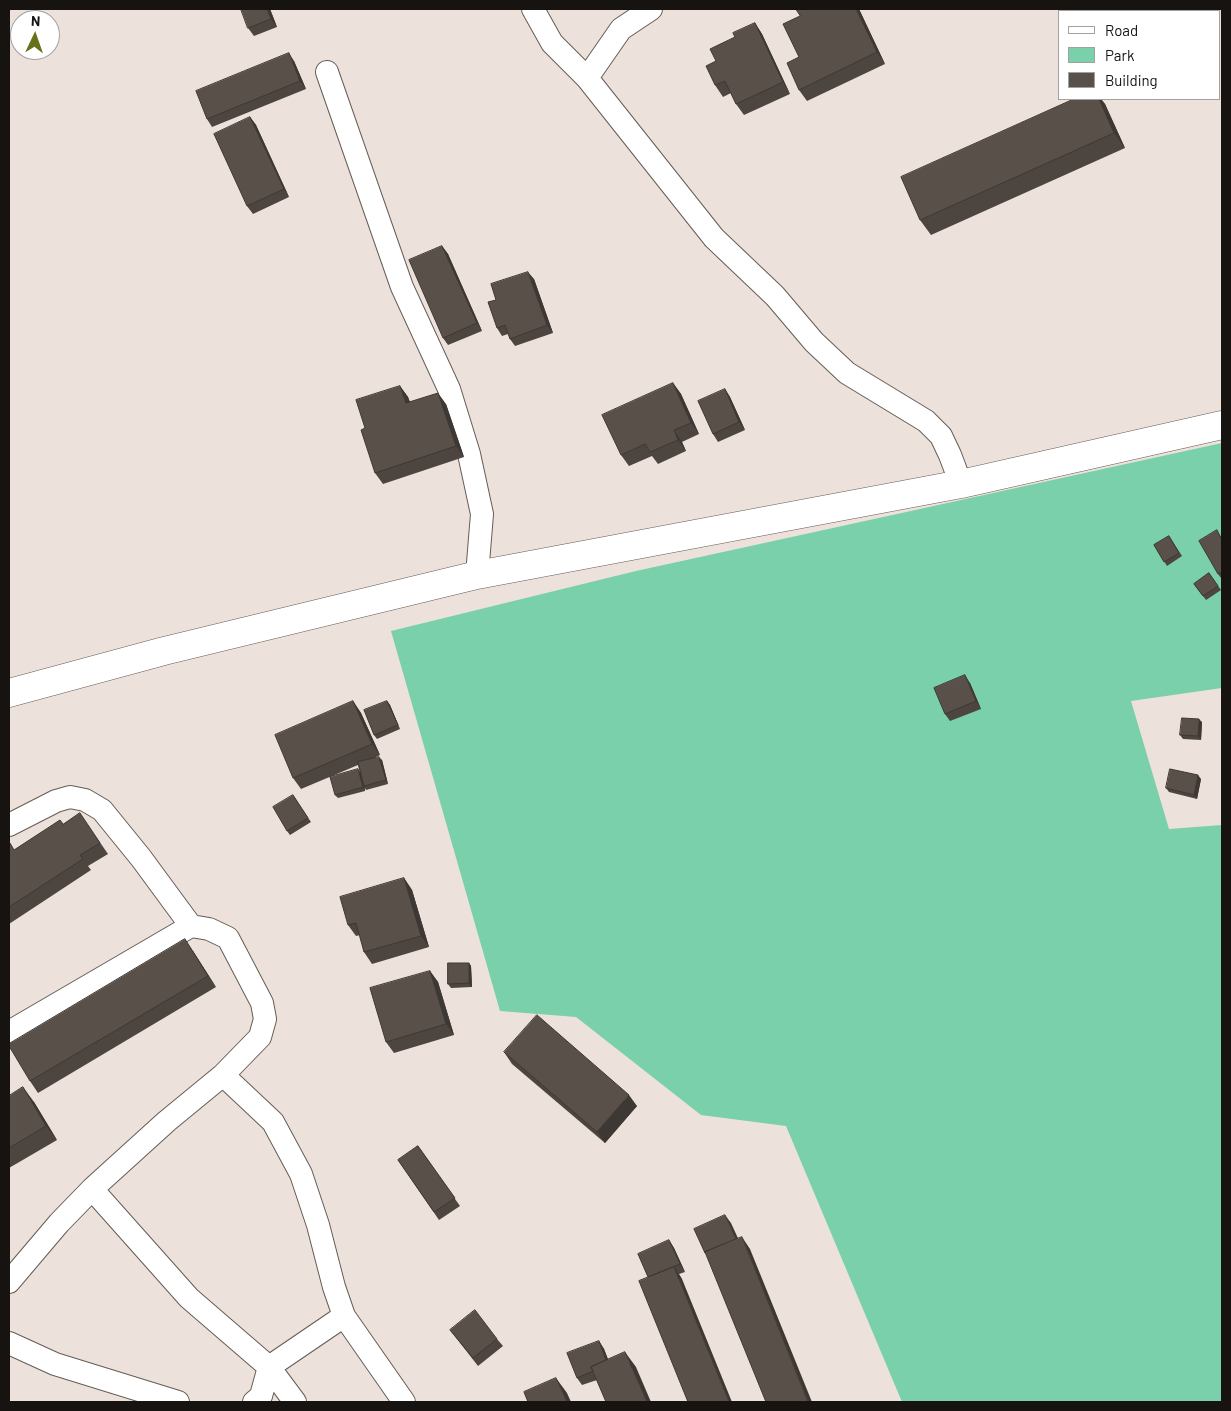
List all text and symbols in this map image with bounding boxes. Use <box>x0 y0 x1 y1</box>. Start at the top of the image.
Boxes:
north arrow <box>10 10 60 60</box>
legend <box>1058 10 1221 100</box>
text: N <box>31 12 41 29</box>
text: Road <box>1105 21 1138 39</box>
text: Park <box>1105 46 1134 64</box>
text: Building <box>1105 71 1158 89</box>

